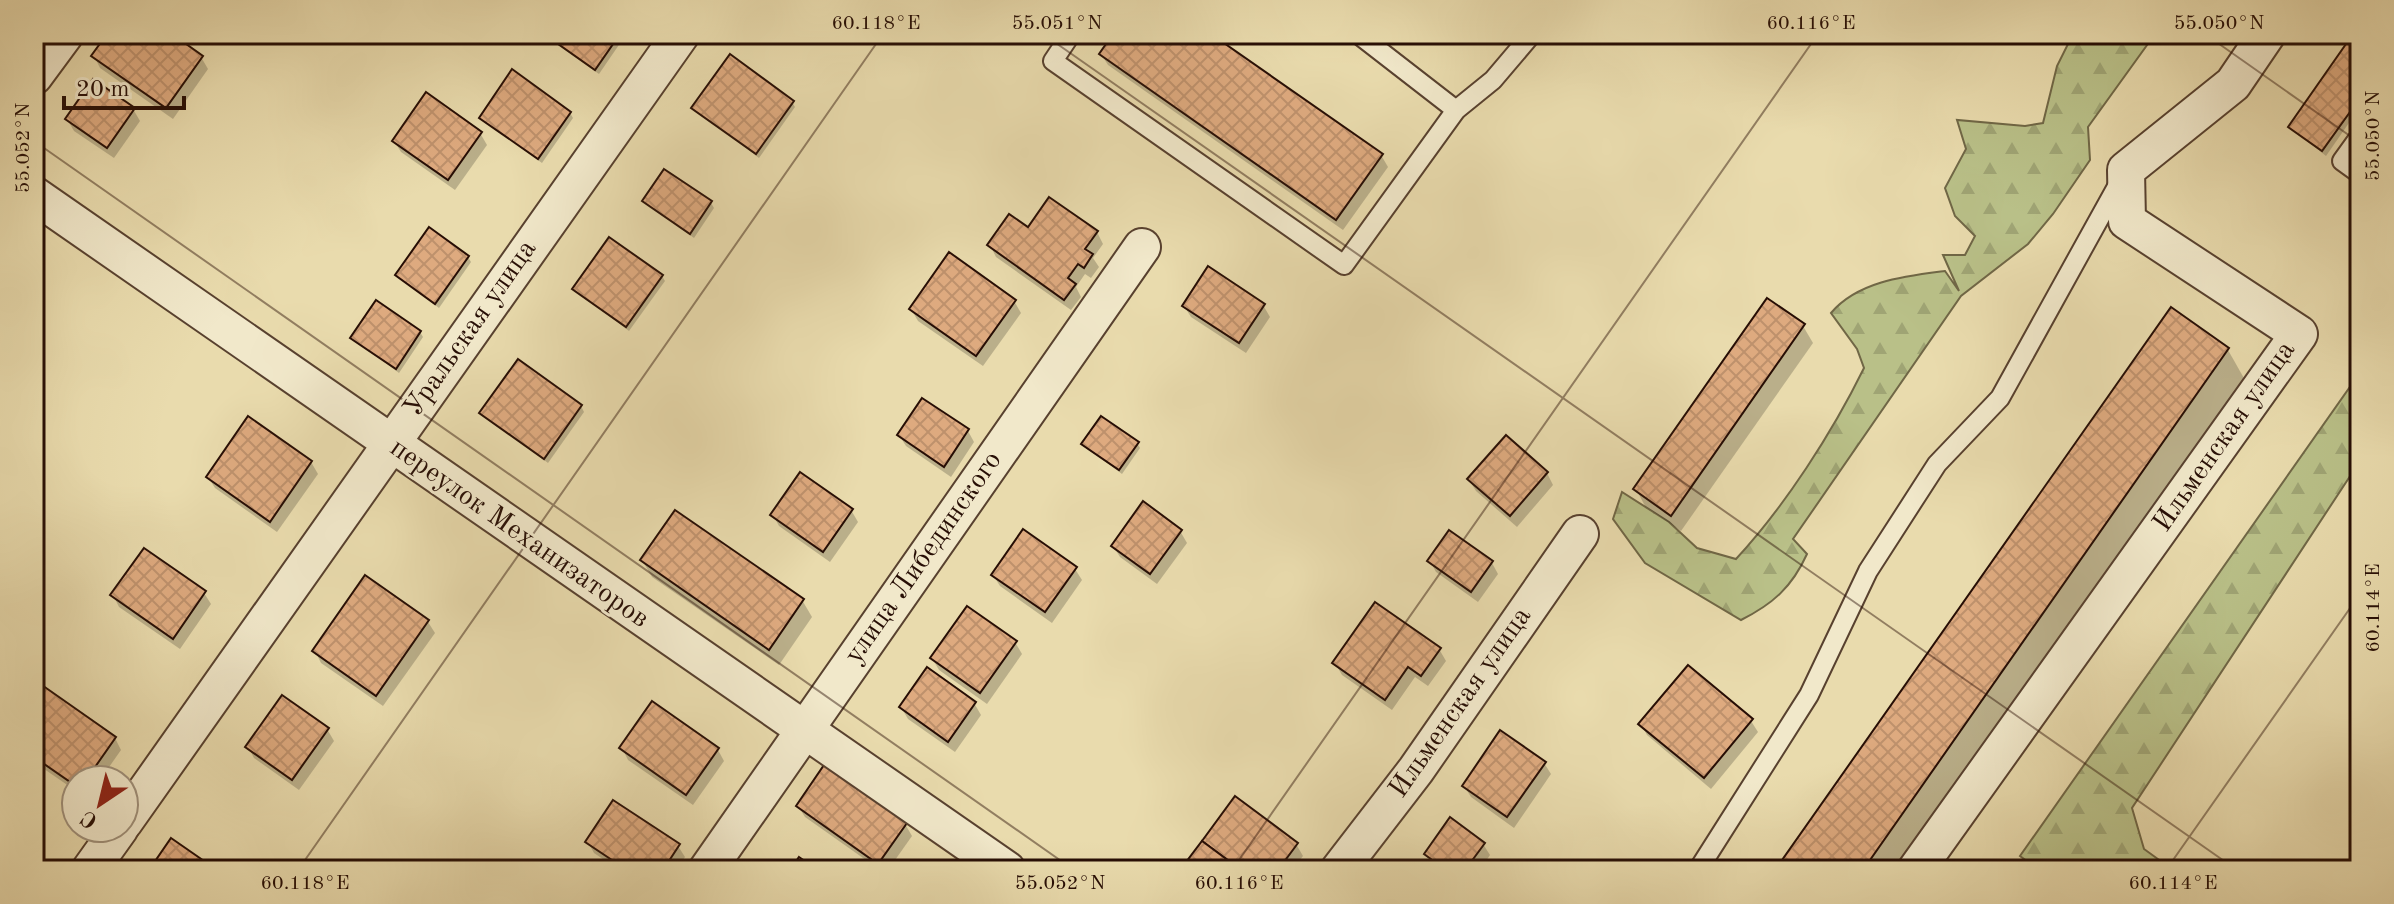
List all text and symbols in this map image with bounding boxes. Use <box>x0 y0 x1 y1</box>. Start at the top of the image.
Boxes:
text: 60.118°E <box>832 14 921 34</box>
text: 55.051°N <box>1012 14 1102 34</box>
text: 60.116°E <box>1767 14 1856 34</box>
text: 55.050°N <box>2174 14 2264 34</box>
scale bar <box>64 60 184 110</box>
text: 20 m <box>76 78 130 102</box>
text: 55.050°N <box>2364 91 2384 181</box>
text: 55.052°N <box>14 103 34 193</box>
street label: Уральская улица <box>400 235 542 423</box>
street label: Ильменская улица <box>2149 336 2301 537</box>
street label: переулок Механизаторов <box>384 434 654 634</box>
street label: улица Либединского <box>840 447 1008 669</box>
text: 60.114°E <box>2364 564 2384 653</box>
street label: Ильменская улица <box>1385 602 1537 803</box>
north arrow <box>60 764 140 844</box>
text: С <box>77 806 102 832</box>
text: 60.118°E <box>261 874 350 894</box>
text: 55.052°N <box>1015 874 1105 894</box>
text: 60.116°E <box>1195 874 1284 894</box>
text: 60.114°E <box>2129 874 2218 894</box>

